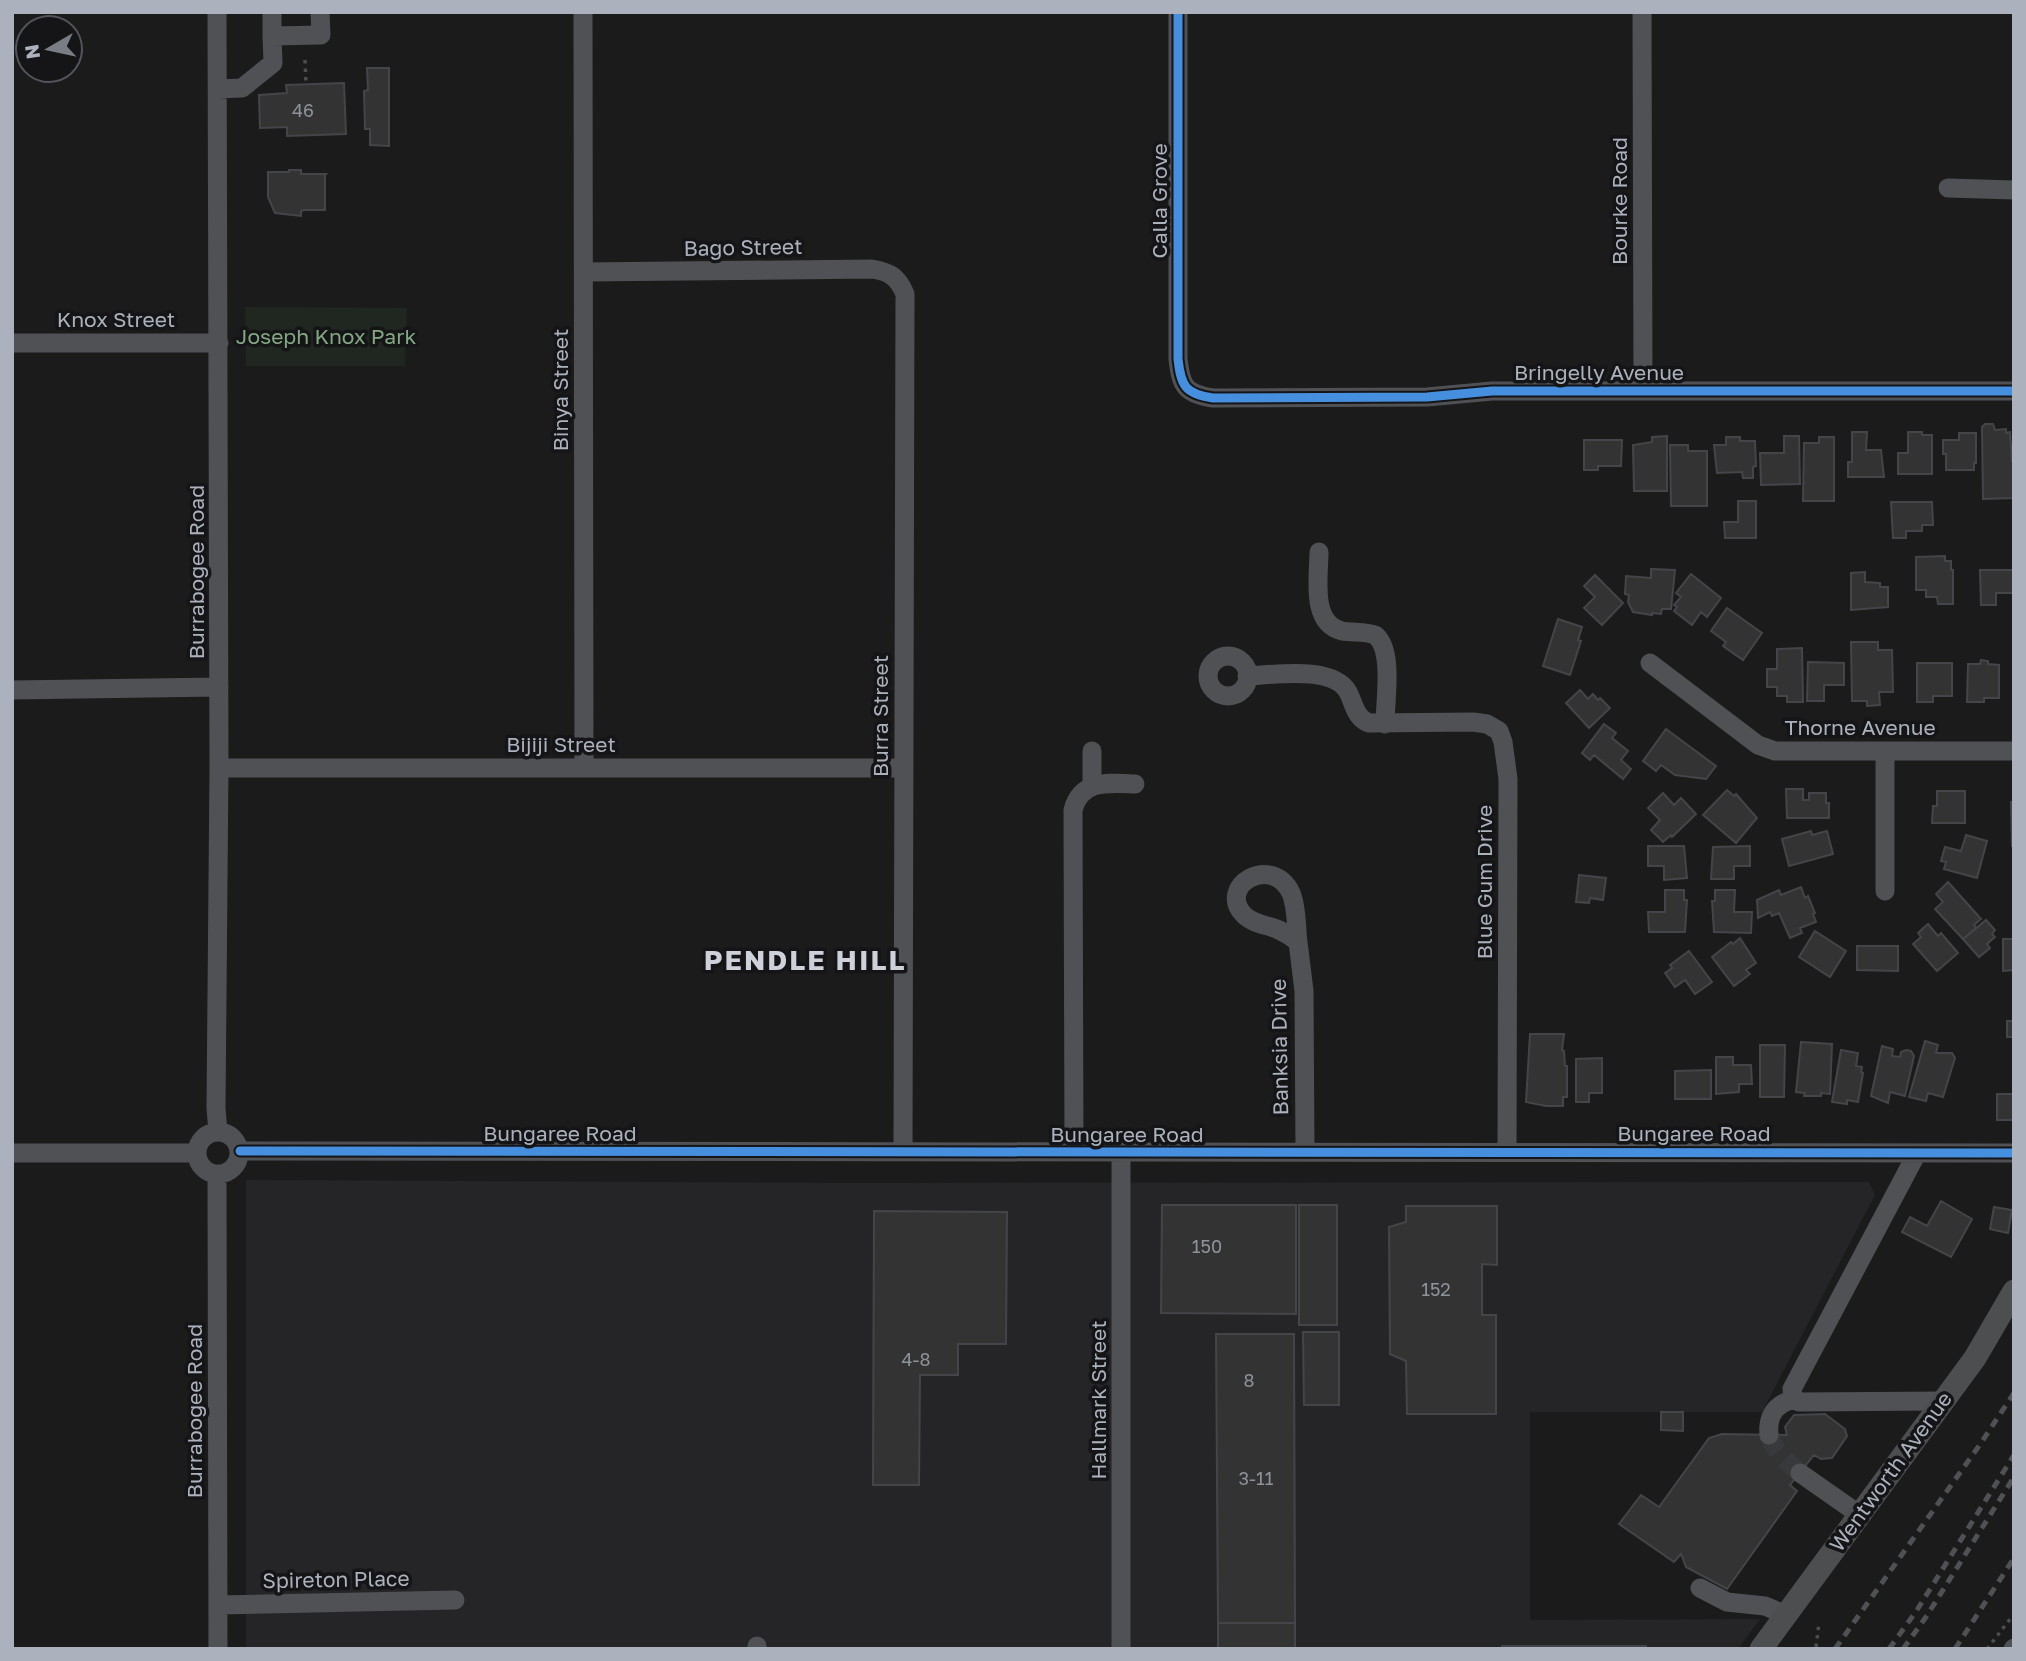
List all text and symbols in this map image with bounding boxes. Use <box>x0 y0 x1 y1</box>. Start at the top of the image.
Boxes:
north arrow <box>14 14 84 84</box>
text: N <box>19 43 44 61</box>
house number: 46 <box>292 99 314 121</box>
street label: Bourke Road <box>1606 137 1632 265</box>
street label: Calla Grove <box>1146 143 1172 259</box>
street label: Bago Street <box>683 233 803 261</box>
street label: Knox Street <box>57 306 175 332</box>
park label: Joseph Knox Park <box>236 323 416 349</box>
street label: Binya Street <box>547 329 573 451</box>
street label: Bringelly Avenue <box>1514 359 1684 385</box>
street label: Burrabogee Road <box>183 485 209 659</box>
street label: Burra Street <box>867 655 893 777</box>
street label: Thorne Avenue <box>1784 714 1936 740</box>
street label: Bijiji Street <box>506 731 616 757</box>
street label: Blue Gum Drive <box>1471 805 1497 959</box>
district label: PENDLE HILL <box>704 943 906 976</box>
street label: Banksia Drive <box>1265 978 1293 1116</box>
street label: Bungaree Road <box>483 1120 637 1146</box>
street label: Bungaree Road <box>1617 1120 1771 1146</box>
street label: Bungaree Road <box>1050 1121 1204 1147</box>
house number: 150 <box>1192 1235 1222 1257</box>
house number: 152 <box>1421 1278 1451 1300</box>
street label: Hallmark Street <box>1085 1320 1111 1480</box>
street label: Burrabogee Road <box>181 1324 207 1498</box>
house number: 4-8 <box>902 1348 930 1370</box>
house number: 8 <box>1244 1369 1254 1391</box>
street label: Wentworth Avenue <box>1823 1386 1957 1557</box>
house number: 3-11 <box>1239 1467 1274 1489</box>
street label: Spireton Place <box>262 1565 410 1593</box>

